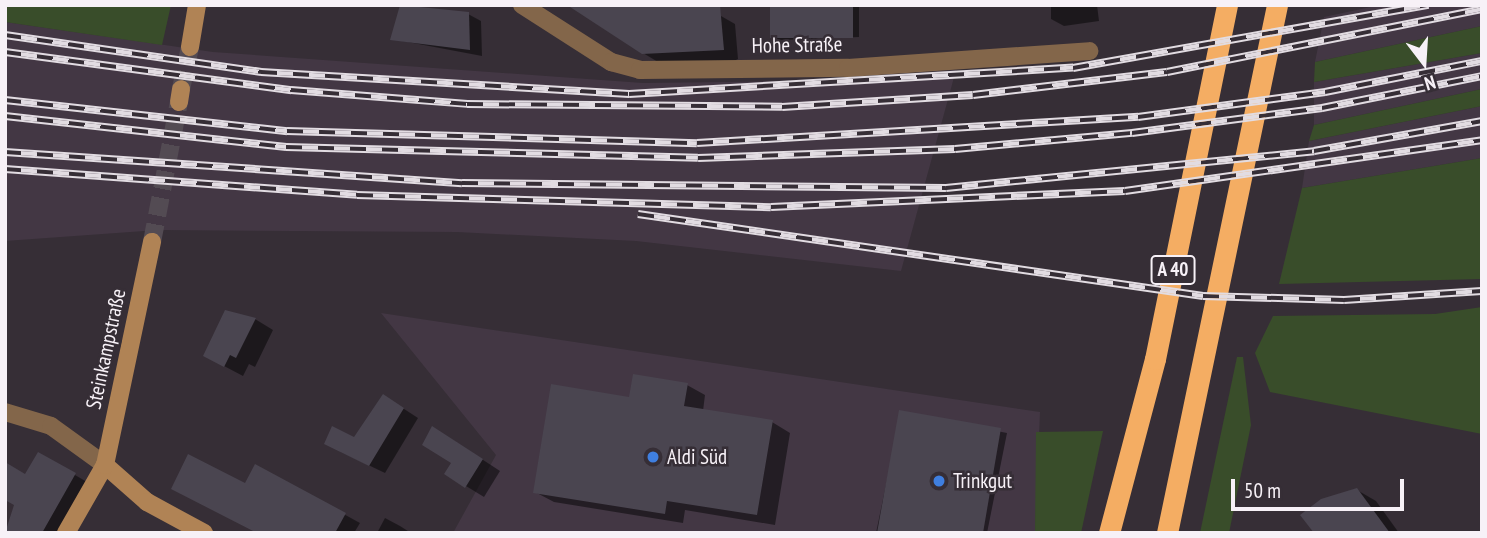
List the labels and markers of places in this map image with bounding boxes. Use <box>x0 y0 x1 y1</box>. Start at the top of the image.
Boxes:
place label: Aldi Süd <box>667 444 727 470</box>
marker: Aldi Süd <box>645 449 661 465</box>
place label: Trinkgut <box>953 468 1012 494</box>
marker: Trinkgut <box>931 473 947 489</box>

